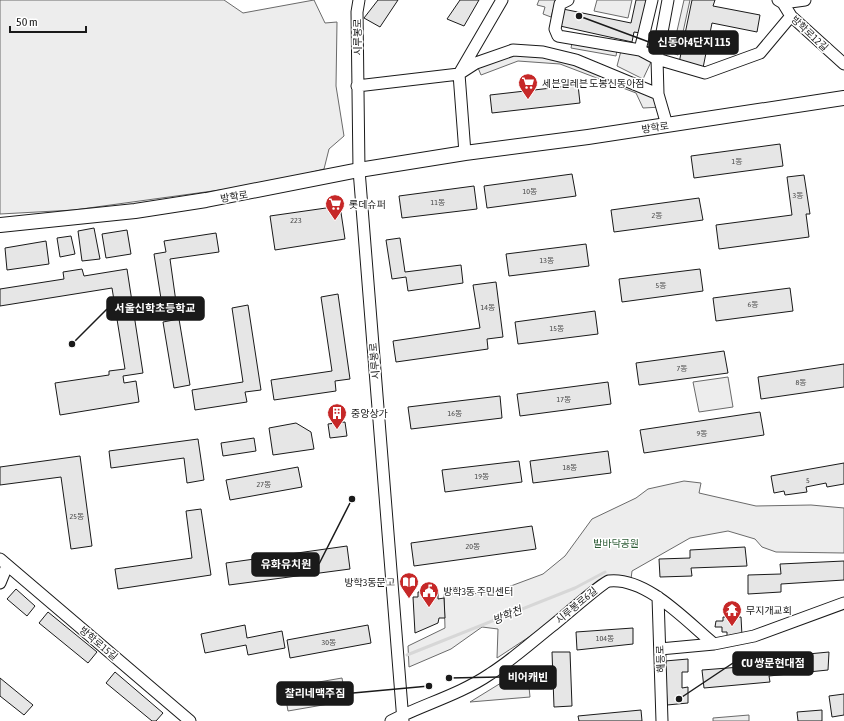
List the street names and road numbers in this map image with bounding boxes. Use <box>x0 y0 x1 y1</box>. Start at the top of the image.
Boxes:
street label: 방학로12길 <box>789 14 830 53</box>
street label: 시루봉로 <box>352 19 363 55</box>
street label: 방학로 <box>641 120 670 135</box>
street label: 방학로 <box>220 189 249 204</box>
street label: 시루봉로 <box>367 342 382 380</box>
street label: 시루봉로6길 <box>553 585 599 626</box>
street label: 방학로15길 <box>77 624 120 662</box>
street label: 해등로 <box>655 645 666 673</box>

